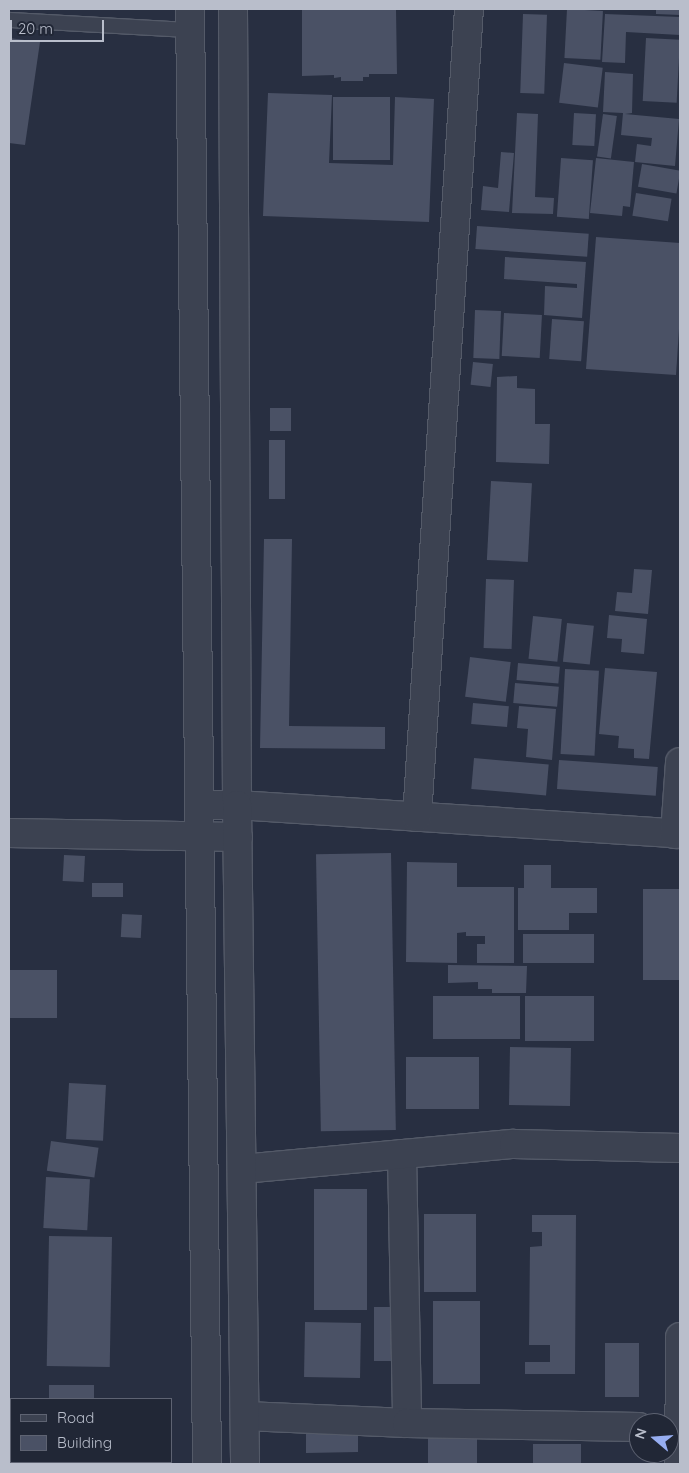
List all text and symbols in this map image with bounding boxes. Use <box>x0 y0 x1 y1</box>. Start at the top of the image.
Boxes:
scale bar <box>12 10 106 42</box>
text: 20 m <box>18 19 53 38</box>
legend <box>10 1398 172 1463</box>
text: Road <box>57 1408 94 1427</box>
north arrow <box>629 1413 679 1463</box>
text: N <box>631 1426 651 1441</box>
text: Building <box>57 1433 112 1452</box>

